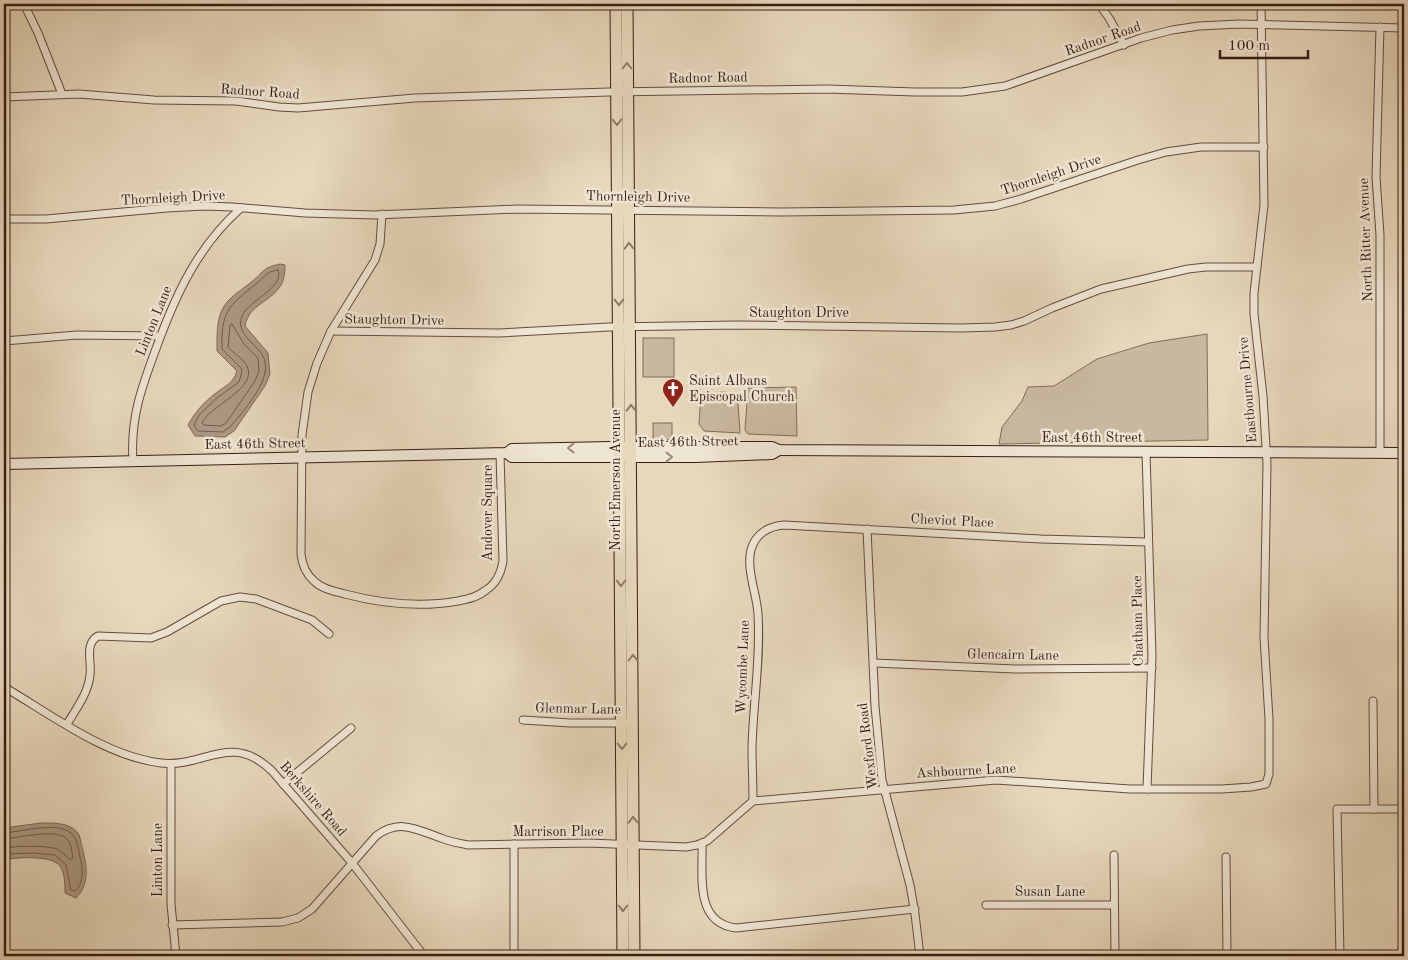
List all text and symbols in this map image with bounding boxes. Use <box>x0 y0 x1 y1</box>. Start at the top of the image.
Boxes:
street label: Radnor Road <box>1063 19 1143 59</box>
scale bar <box>1220 28 1308 60</box>
text: 100 m <box>1228 39 1270 54</box>
one-way arrow <box>622 62 632 70</box>
street label: Radnor Road <box>668 70 748 86</box>
street label: Radnor Road <box>220 82 300 102</box>
one-way arrow <box>612 119 622 127</box>
street label: Thornleigh Drive <box>999 152 1103 198</box>
street label: North Ritter Avenue <box>1357 178 1375 302</box>
street label: Thornleigh Drive <box>120 188 226 208</box>
street label: Thornleigh Drive <box>586 189 690 205</box>
one-way arrow <box>624 242 634 250</box>
street label: Linton Lane <box>134 284 174 358</box>
one-way arrow <box>614 299 624 307</box>
street label: Staughton Drive <box>749 306 849 320</box>
street label: Staughton Drive <box>344 312 444 328</box>
street label: Eastbourne Drive <box>1236 336 1260 444</box>
place label: Saint Albans Episcopal Church <box>689 374 795 404</box>
church icon: Saint Albans Episcopal Church <box>661 377 685 408</box>
one-way arrow <box>626 404 636 412</box>
street label: North Emerson Avenue <box>609 409 623 551</box>
street label: East 46th Street <box>1041 431 1143 445</box>
street label: East 46th Street <box>637 434 739 450</box>
street label: East 46th Street <box>204 436 306 452</box>
one-way arrow <box>567 443 575 453</box>
one-way arrow <box>666 452 673 462</box>
street label: Andover Square <box>481 464 495 562</box>
street label: Cheviot Place <box>910 512 994 530</box>
street label: Chatham Place <box>1130 575 1146 667</box>
one-way arrow <box>616 580 626 587</box>
street label: Wycombe Lane <box>734 620 752 714</box>
street label: Glencairn Lane <box>967 647 1059 663</box>
one-way arrow <box>628 653 638 661</box>
street label: Glenmar Lane <box>535 701 621 717</box>
street label: Wexford Road <box>856 702 880 790</box>
one-way arrow <box>617 742 627 750</box>
street label: Berkshire Road <box>277 759 349 839</box>
street label: Ashbourne Lane <box>916 761 1016 781</box>
one-way arrow <box>628 816 638 824</box>
street label: Linton Lane <box>151 823 165 897</box>
street label: Marrison Place <box>512 825 604 839</box>
street label: Susan Lane <box>1015 885 1085 899</box>
one-way arrow <box>618 904 628 912</box>

